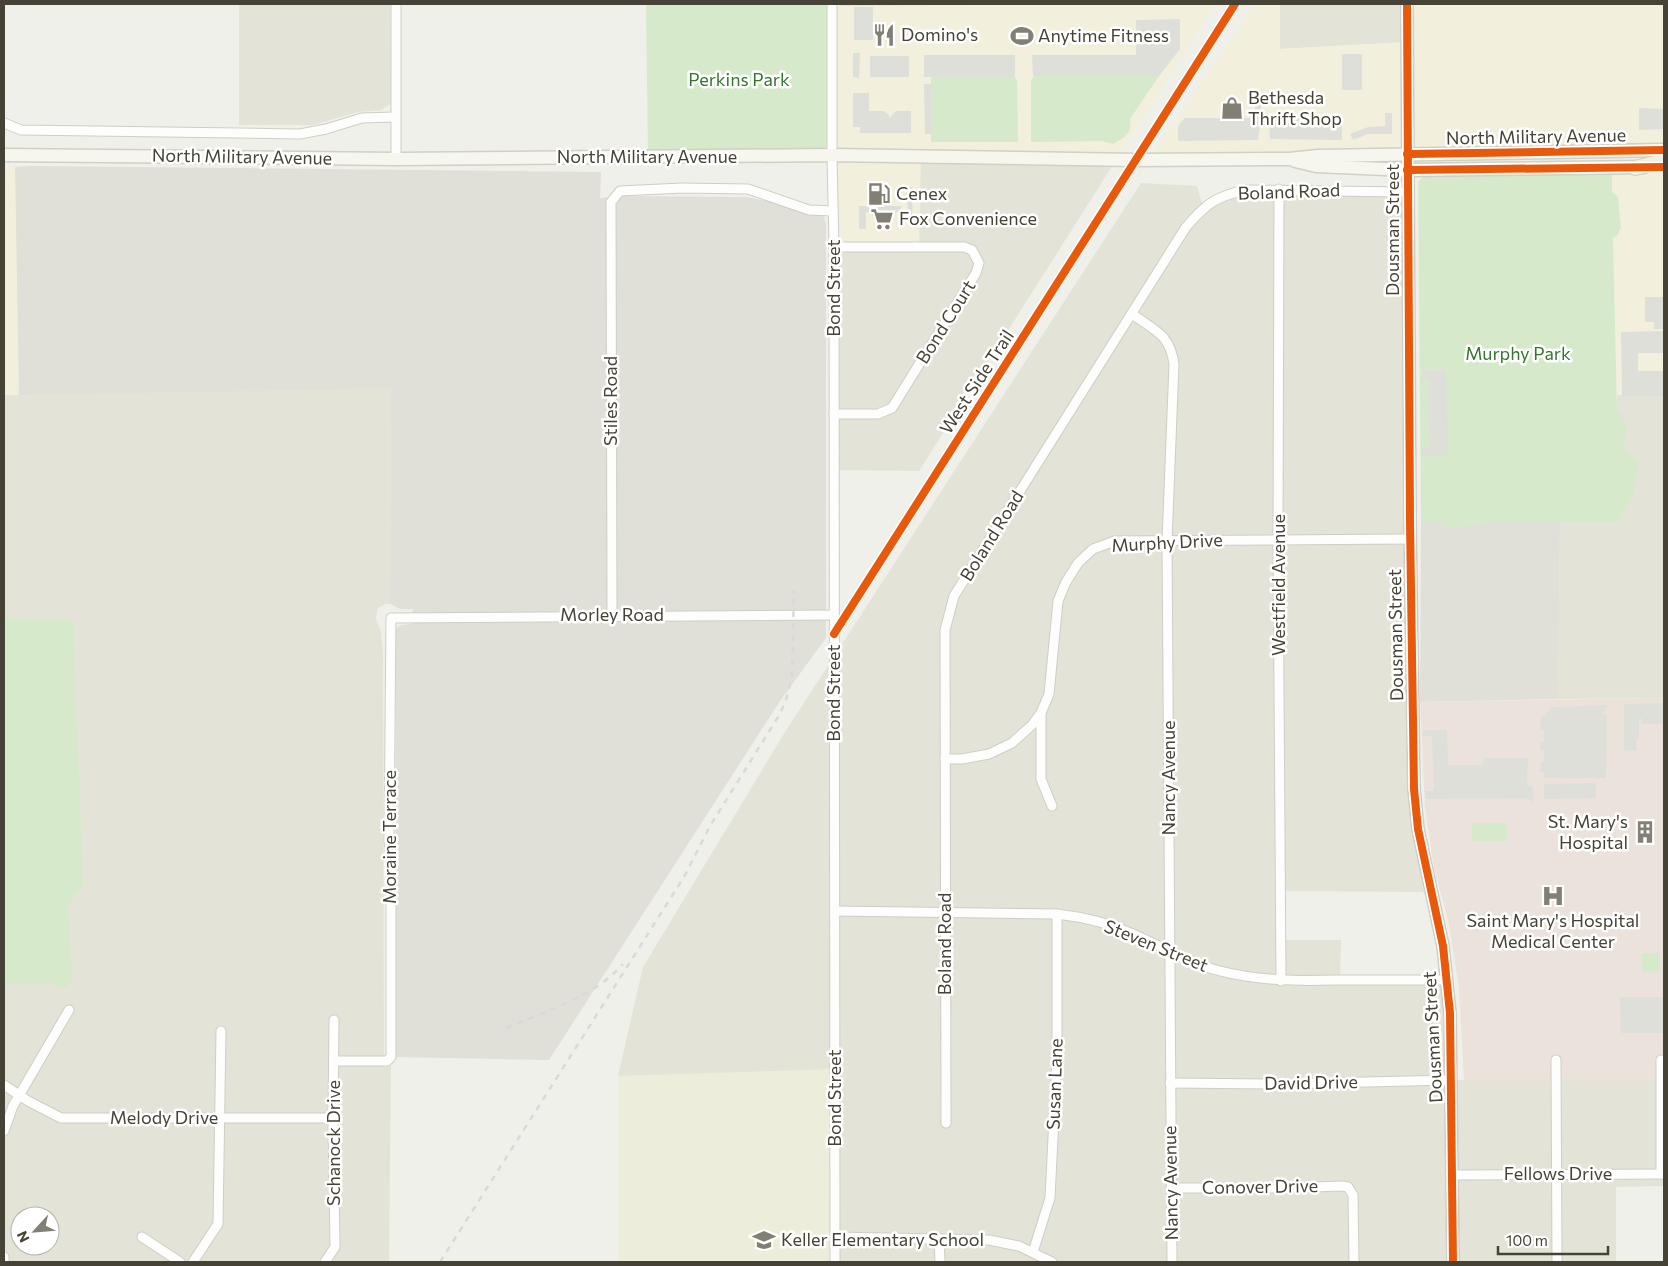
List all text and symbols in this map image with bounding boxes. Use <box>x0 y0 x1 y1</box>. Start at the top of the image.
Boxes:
restaurant icon: Domino's <box>871 22 897 48</box>
place label: Domino's <box>901 23 978 45</box>
sports icon: Anytime Fitness <box>1009 23 1035 49</box>
place label: Anytime Fitness <box>1038 24 1169 46</box>
park label: Perkins Park <box>688 68 790 90</box>
place label: Bethesda Thrift Shop <box>1248 86 1342 129</box>
shop icon: Bethesda Thrift Shop <box>1219 95 1245 121</box>
street label: North Military Avenue <box>1446 123 1626 149</box>
street label: North Military Avenue <box>152 143 332 169</box>
street label: North Military Avenue <box>557 145 737 167</box>
street label: Dousman Street <box>1381 164 1403 296</box>
street label: Boland Road <box>1237 178 1341 204</box>
fuel station icon: Cenex <box>866 181 892 207</box>
place label: Cenex <box>896 182 948 204</box>
supermarket icon: Fox Convenience <box>869 206 895 232</box>
place label: Fox Convenience <box>899 207 1037 229</box>
street label: Bond Street <box>822 239 844 337</box>
street label: Bond Court <box>911 276 979 367</box>
street label: West Side Trail <box>934 325 1018 438</box>
park label: Murphy Park <box>1465 342 1571 364</box>
street label: Stiles Road <box>599 356 621 446</box>
street label: Boland Road <box>955 486 1028 585</box>
street label: Westfield Avenue <box>1267 514 1289 656</box>
street label: Murphy Drive <box>1111 528 1223 556</box>
street label: Dousman Street <box>1383 569 1407 701</box>
street label: Morley Road <box>560 603 664 625</box>
street label: Bond Street <box>822 644 844 742</box>
street label: Nancy Avenue <box>1157 721 1179 835</box>
street label: Moraine Terrace <box>378 770 400 904</box>
place label: St. Mary's Hospital <box>1548 810 1628 853</box>
building icon: St. Mary's Hospital <box>1632 819 1658 845</box>
hospital icon: Saint Mary's Hospital Medical Center <box>1540 883 1566 909</box>
street label: Boland Road <box>933 893 955 995</box>
place label: Saint Mary's Hospital Medical Center <box>1467 909 1639 952</box>
street label: Steven Street <box>1101 914 1211 976</box>
street label: Dousman Street <box>1418 971 1446 1104</box>
street label: Susan Lane <box>1041 1038 1067 1130</box>
street label: Bond Street <box>823 1049 845 1147</box>
street label: David Drive <box>1264 1070 1358 1094</box>
street label: Schanock Drive <box>322 1080 344 1206</box>
street label: Melody Drive <box>110 1106 218 1128</box>
street label: Nancy Avenue <box>1158 1125 1182 1241</box>
street label: Fellows Drive <box>1504 1162 1612 1184</box>
street label: Conover Drive <box>1202 1174 1318 1198</box>
north arrow <box>10 1206 60 1256</box>
scale bar <box>1498 1224 1608 1256</box>
school or university icon: Keller Elementary School <box>751 1227 777 1253</box>
text: N <box>13 1228 33 1245</box>
place label: Keller Elementary School <box>781 1228 984 1250</box>
text: 100 m <box>1506 1231 1548 1249</box>

